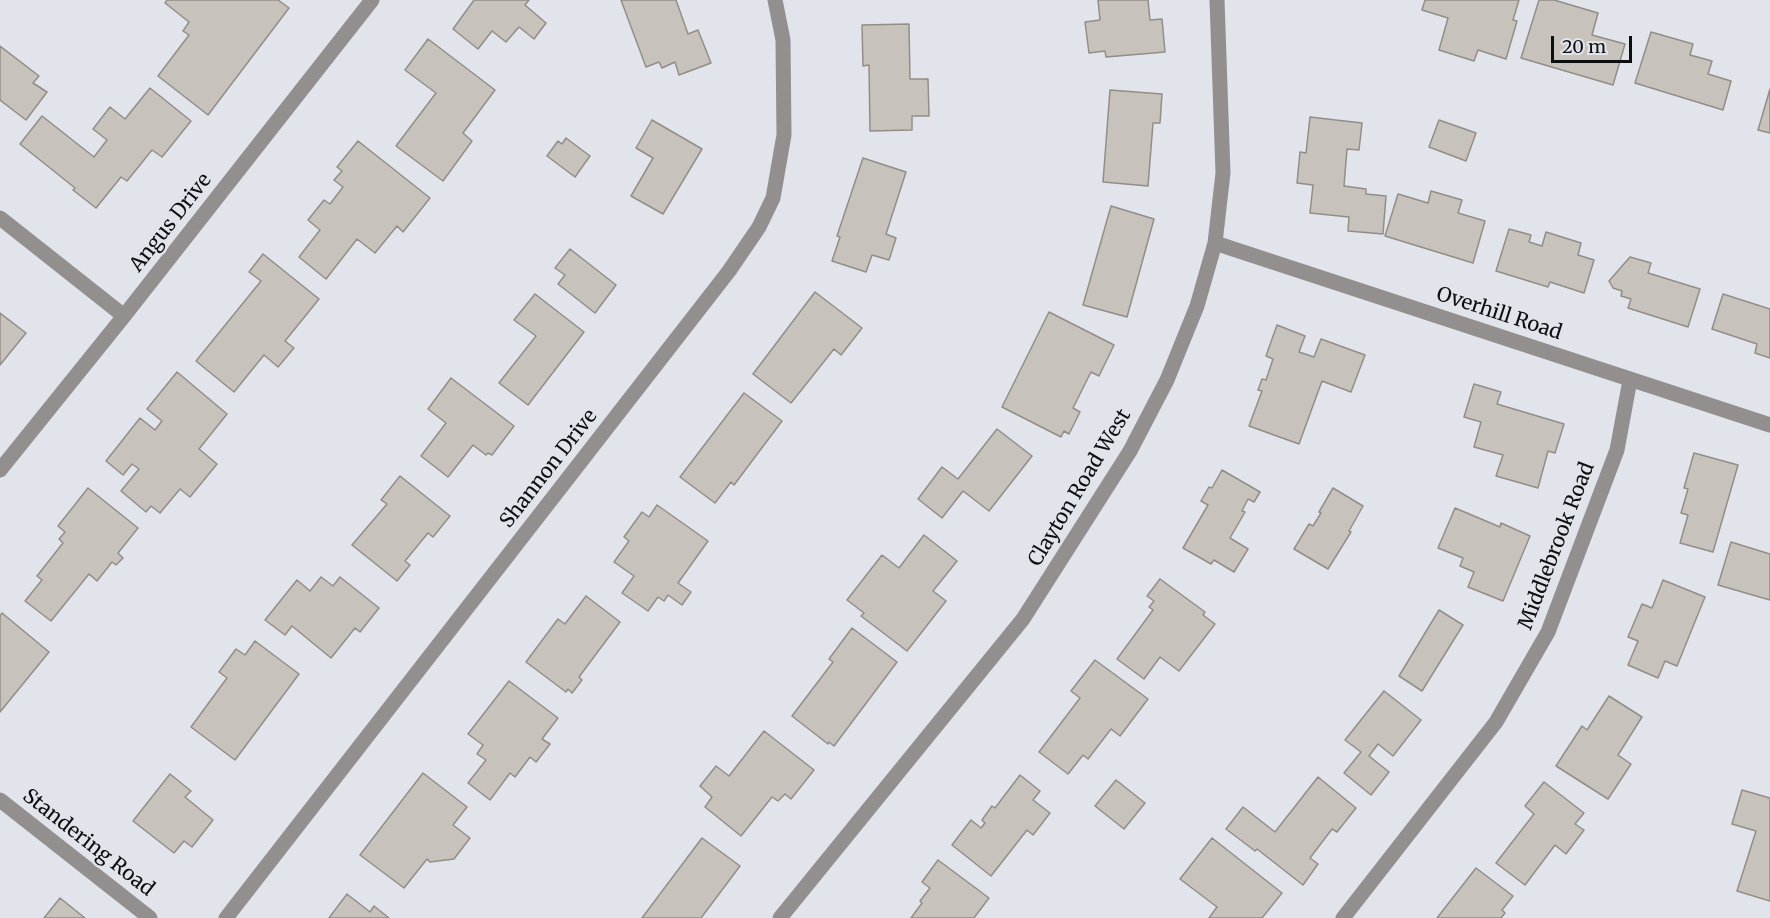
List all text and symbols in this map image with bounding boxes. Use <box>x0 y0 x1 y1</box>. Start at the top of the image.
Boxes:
scale bar <box>1554 24 1635 62</box>
text: 20 m <box>1562 35 1606 58</box>
street label: Angus Drive <box>125 169 217 277</box>
street label: Overhill Road <box>1433 282 1565 346</box>
street label: Shannon Drive <box>495 405 603 533</box>
street label: Clayton Road West <box>1024 405 1136 571</box>
street label: Middlebrook Road <box>1514 459 1600 633</box>
street label: Standering Road <box>17 784 159 902</box>

